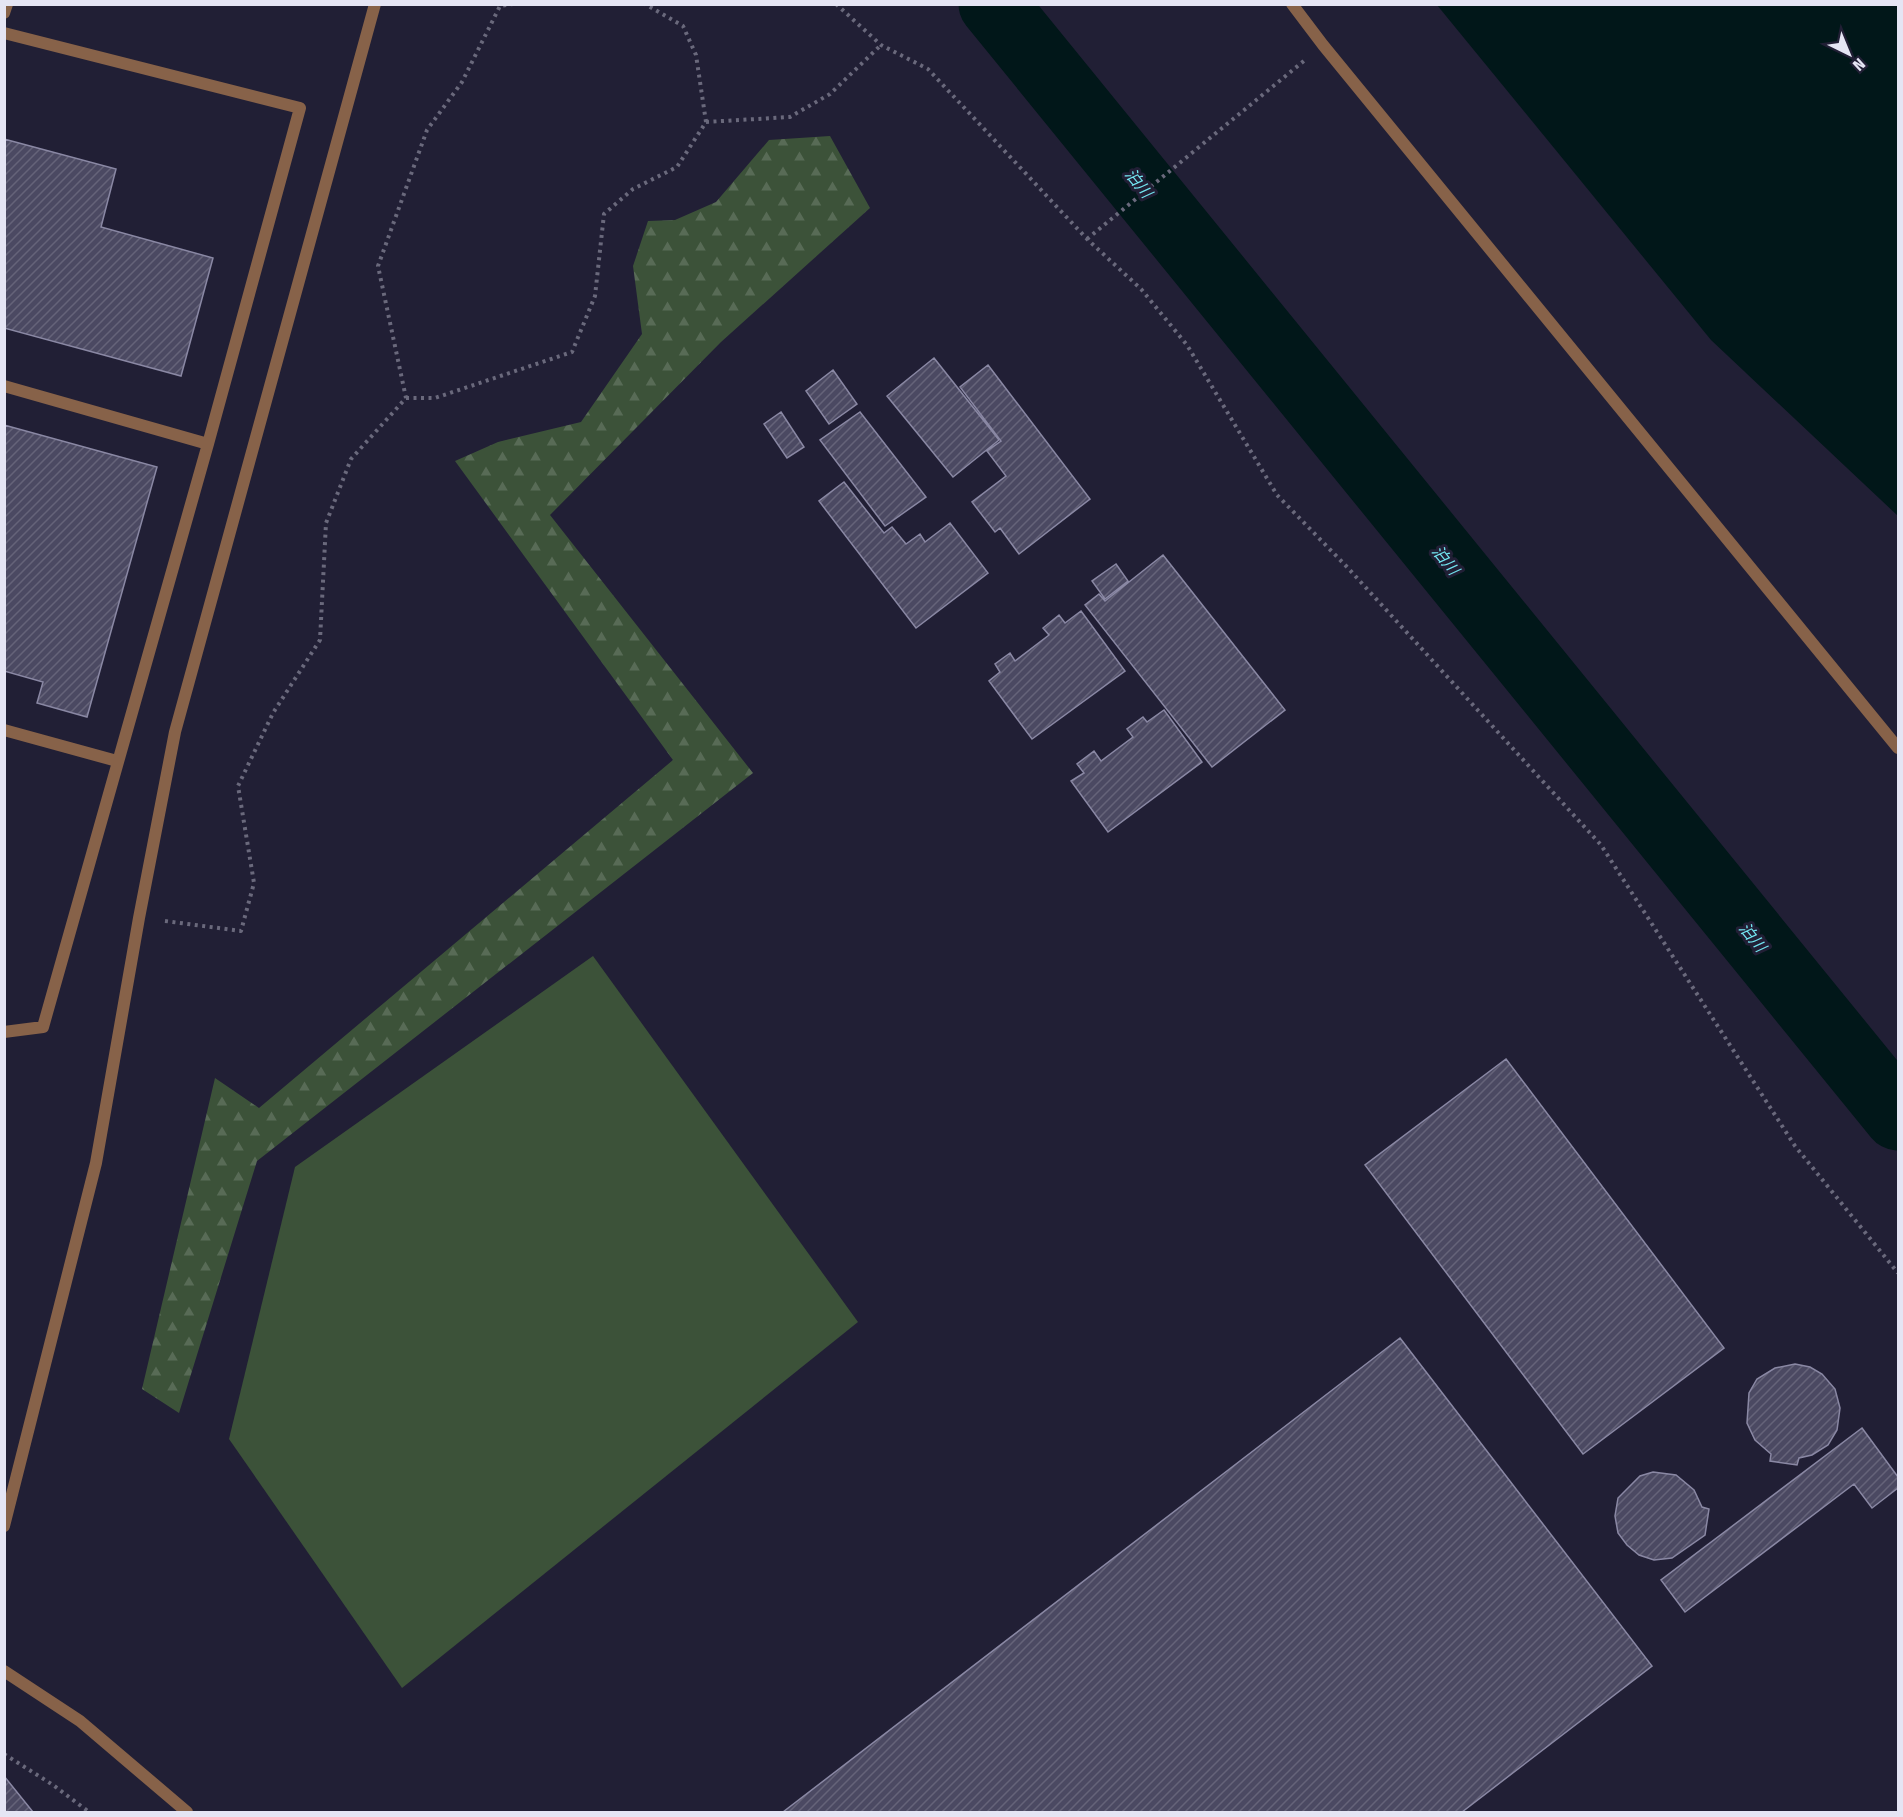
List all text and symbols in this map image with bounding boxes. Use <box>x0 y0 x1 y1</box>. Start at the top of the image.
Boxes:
north arrow <box>1819 24 1879 84</box>
text: N <box>1849 54 1869 75</box>
water label: 泊川 <box>1121 165 1157 203</box>
water label: 泊川 <box>1428 542 1464 580</box>
water label: 泊川 <box>1735 919 1771 957</box>

